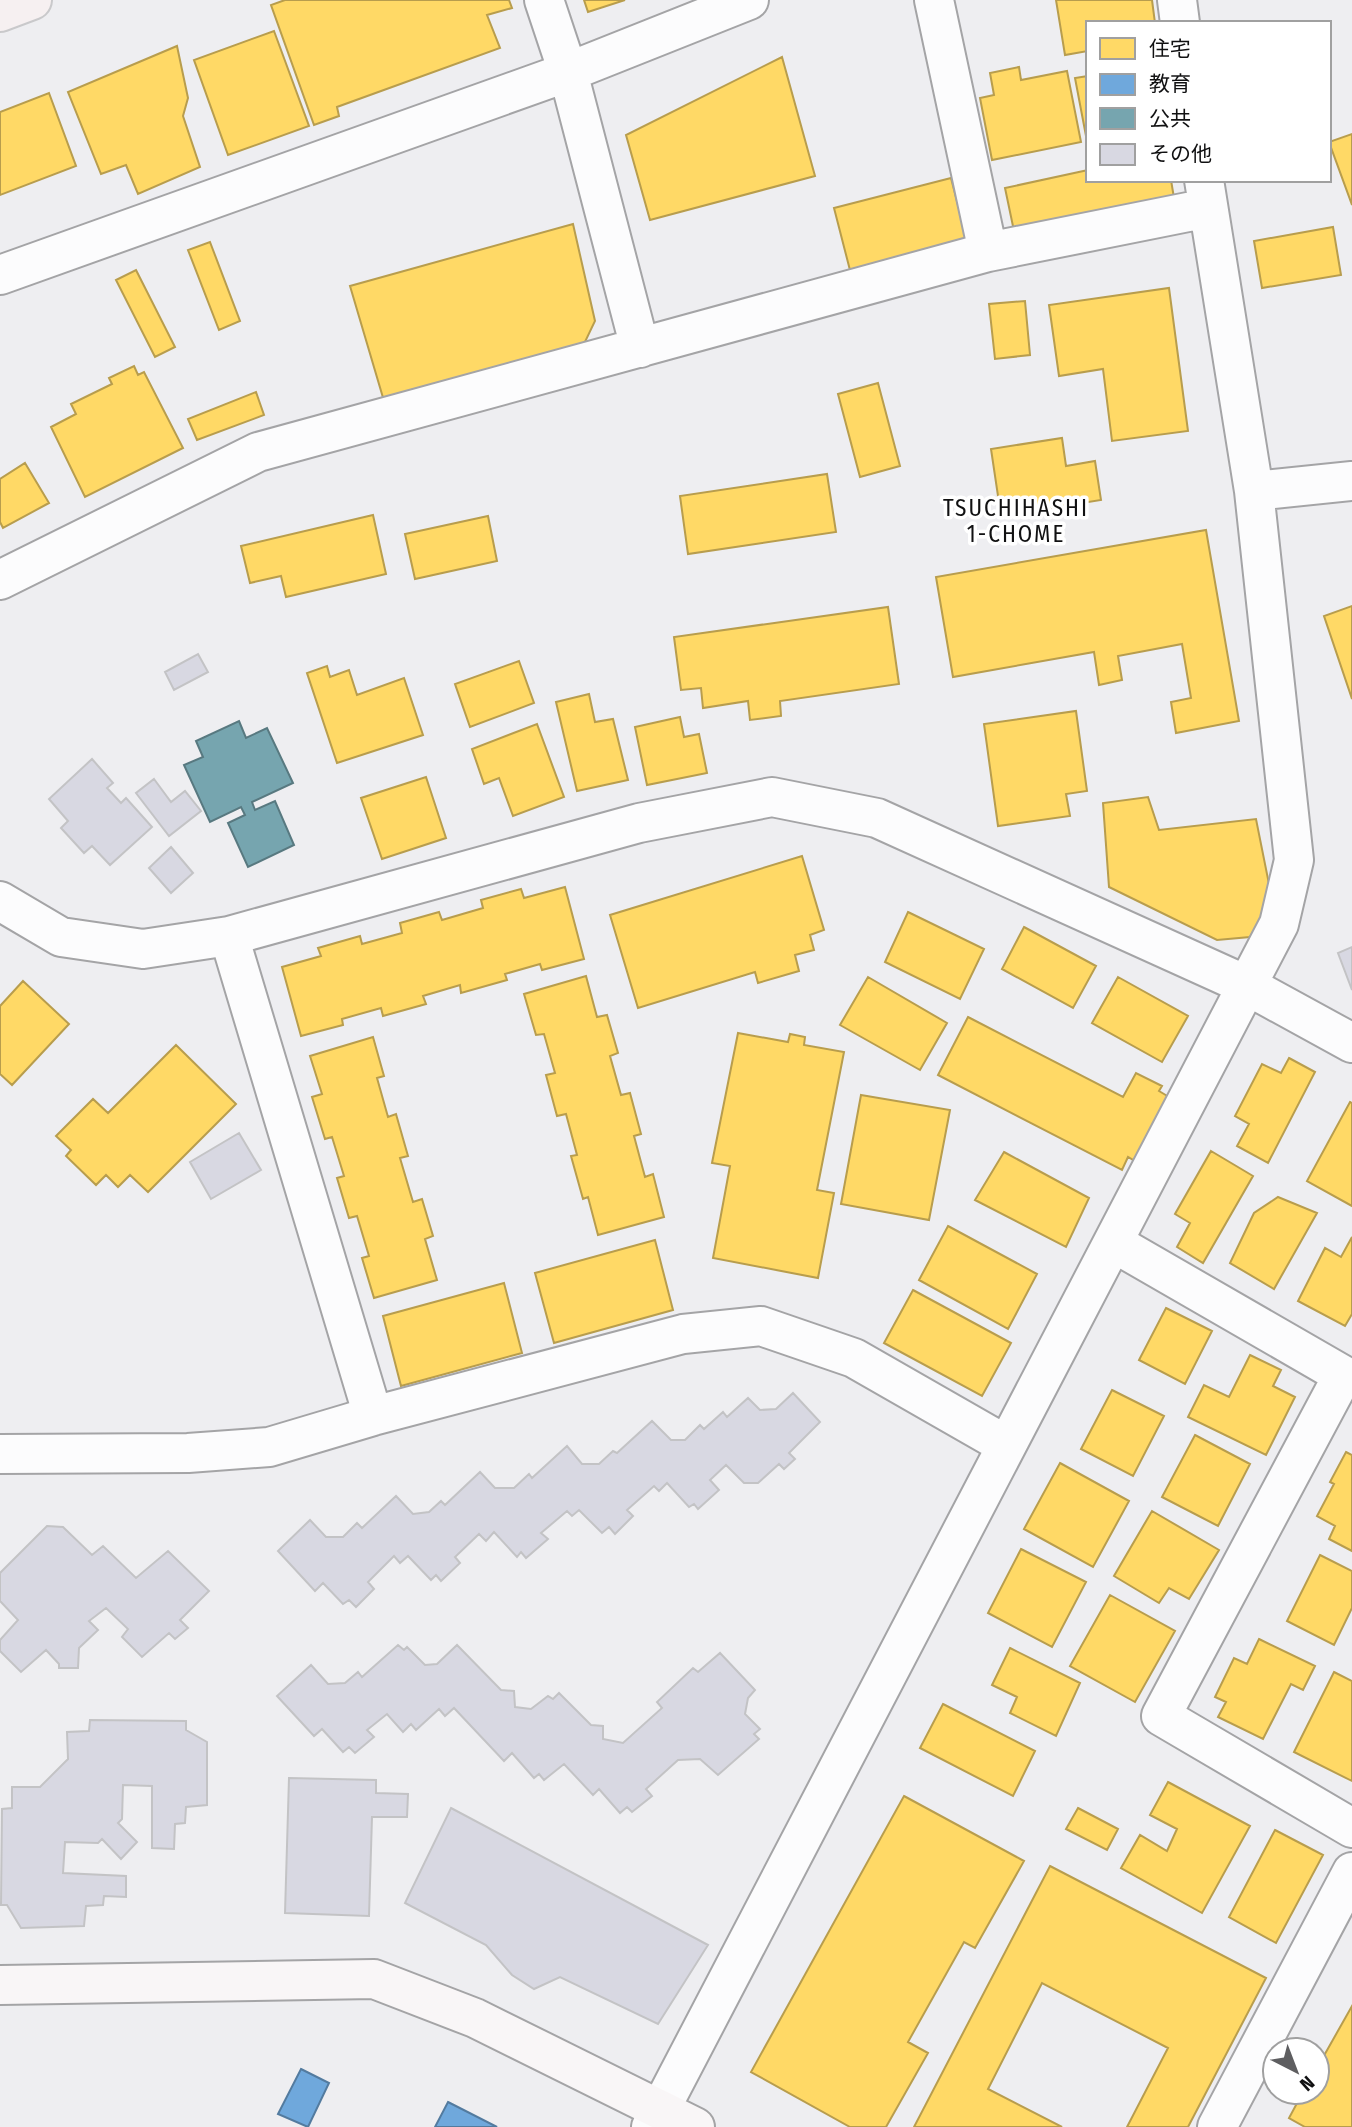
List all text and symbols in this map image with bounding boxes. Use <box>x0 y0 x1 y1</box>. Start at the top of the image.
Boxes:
legend <box>1086 21 1331 182</box>
text: 住宅 <box>1149 36 1191 62</box>
text: 教育 <box>1149 71 1191 97</box>
text: 公共 <box>1149 106 1191 132</box>
text: その他 <box>1149 141 1212 167</box>
district label: TSUCHIHASHI 1-CHOME <box>943 494 1089 548</box>
north arrow <box>1261 2036 1331 2106</box>
text: N <box>1295 2071 1319 2096</box>

